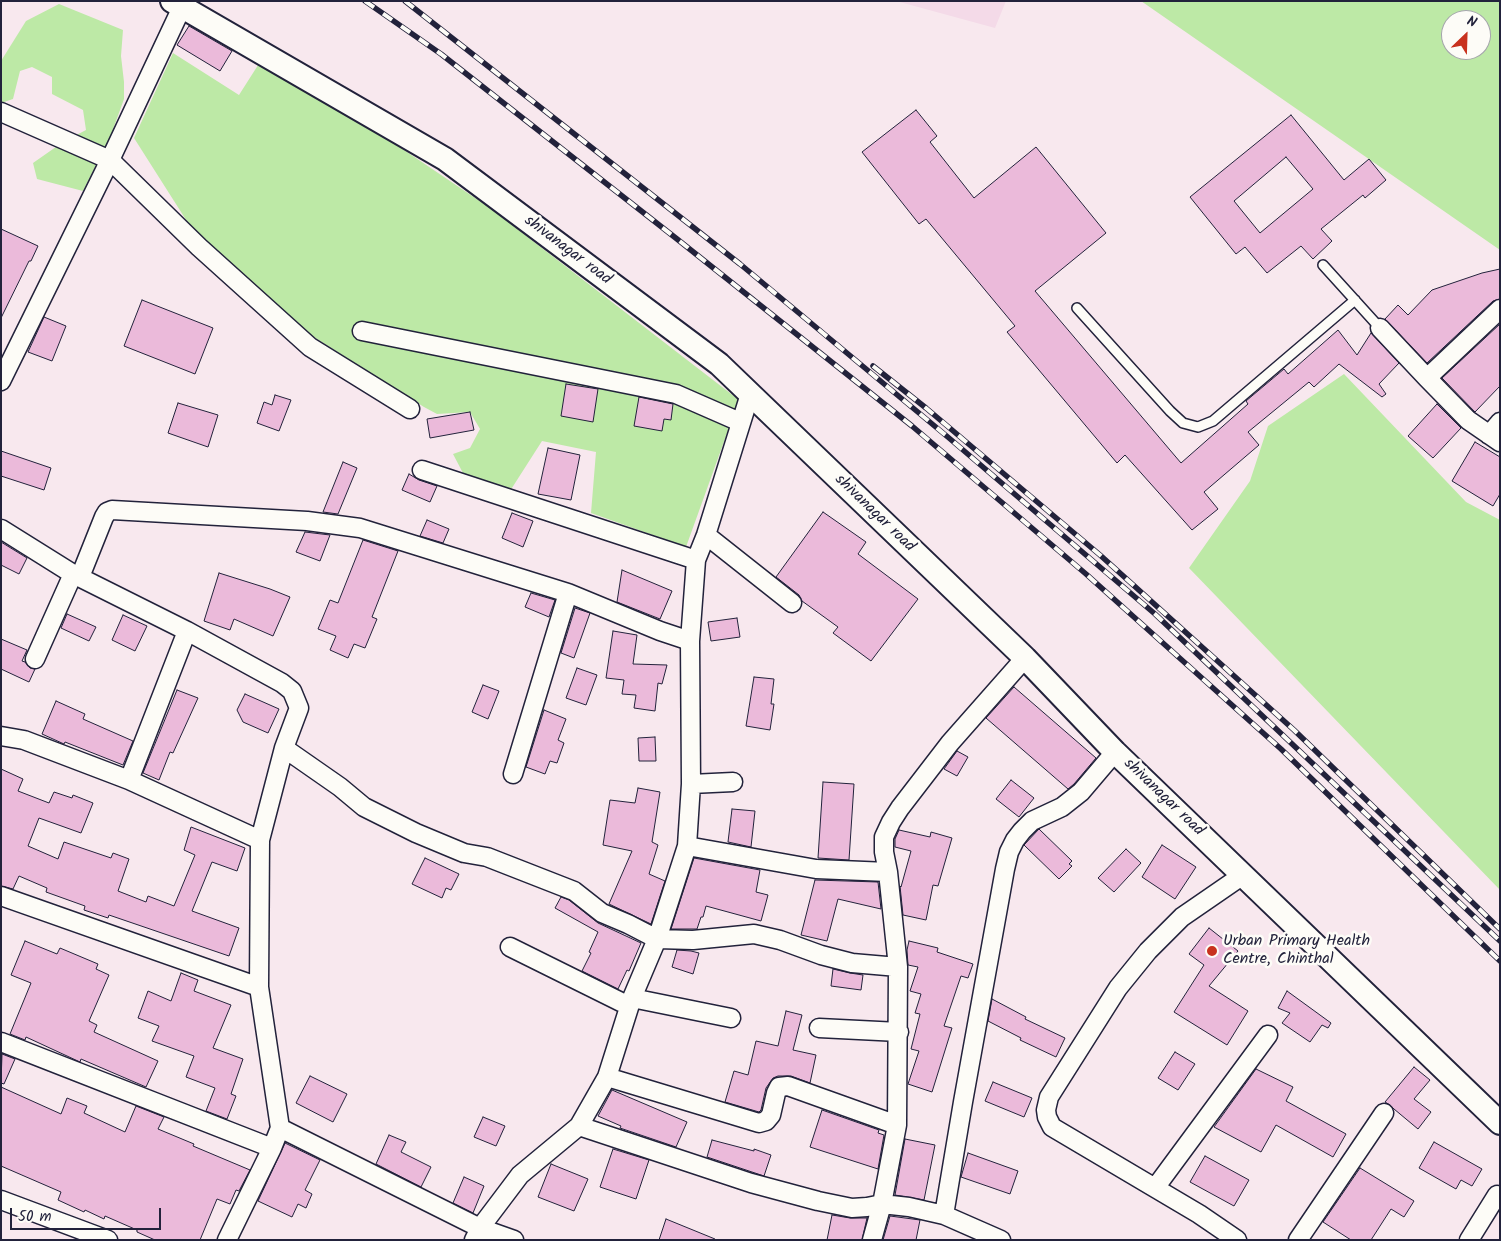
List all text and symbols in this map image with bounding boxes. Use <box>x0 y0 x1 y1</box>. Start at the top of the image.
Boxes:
north arrow <box>1441 10 1491 60</box>
text: N <box>1463 10 1480 34</box>
street label: shivanagar road <box>520 212 614 290</box>
street label: shivanagar road <box>830 471 918 557</box>
street label: shivanagar road <box>1119 755 1207 841</box>
place label: Urban Primary Health Centre, Chinthal <box>1223 932 1370 970</box>
marker: Urban Primary Health Centre, Chinthal <box>1205 944 1219 958</box>
scale bar <box>12 1198 164 1230</box>
text: 50 m <box>18 1205 52 1229</box>

